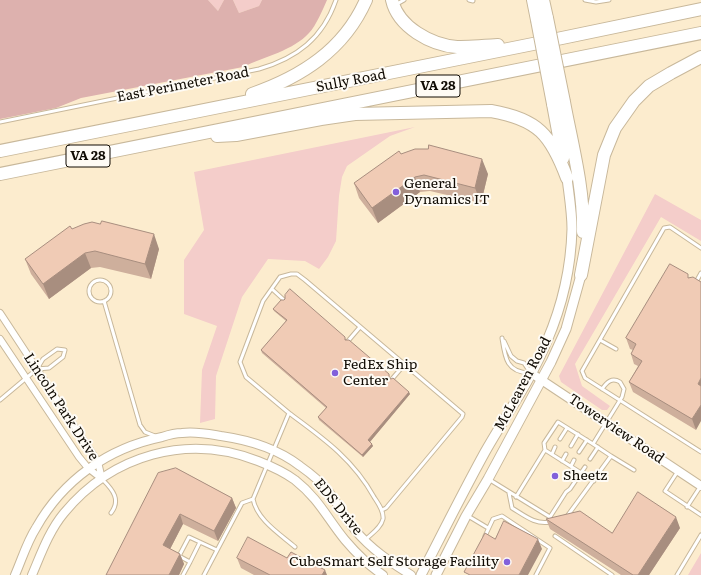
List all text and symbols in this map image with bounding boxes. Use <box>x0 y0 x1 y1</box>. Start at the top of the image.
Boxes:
street label: East Perimeter Road <box>115 64 251 106</box>
street label: Sully Road <box>315 66 387 96</box>
road number: VA 28 <box>416 75 460 97</box>
road number: VA 28 <box>66 145 110 167</box>
place label: General Dynamics IT <box>404 176 490 208</box>
marker: General Dynamics IT <box>391 187 401 197</box>
street label: McLearen Road <box>491 334 555 434</box>
street label: Lincoln Park Drive <box>20 350 102 464</box>
place label: FedEx Ship Center <box>343 357 417 390</box>
marker: FedEx Ship Center <box>330 368 340 378</box>
street label: Towerview Road <box>565 391 667 467</box>
place label: Sheetz <box>563 468 607 484</box>
marker: Sheetz <box>550 471 560 481</box>
street label: EDS Drive <box>310 475 366 539</box>
place label: CubeSmart Self Storage Facility <box>289 554 499 570</box>
marker: CubeSmart Self Storage Facility <box>502 557 512 567</box>

